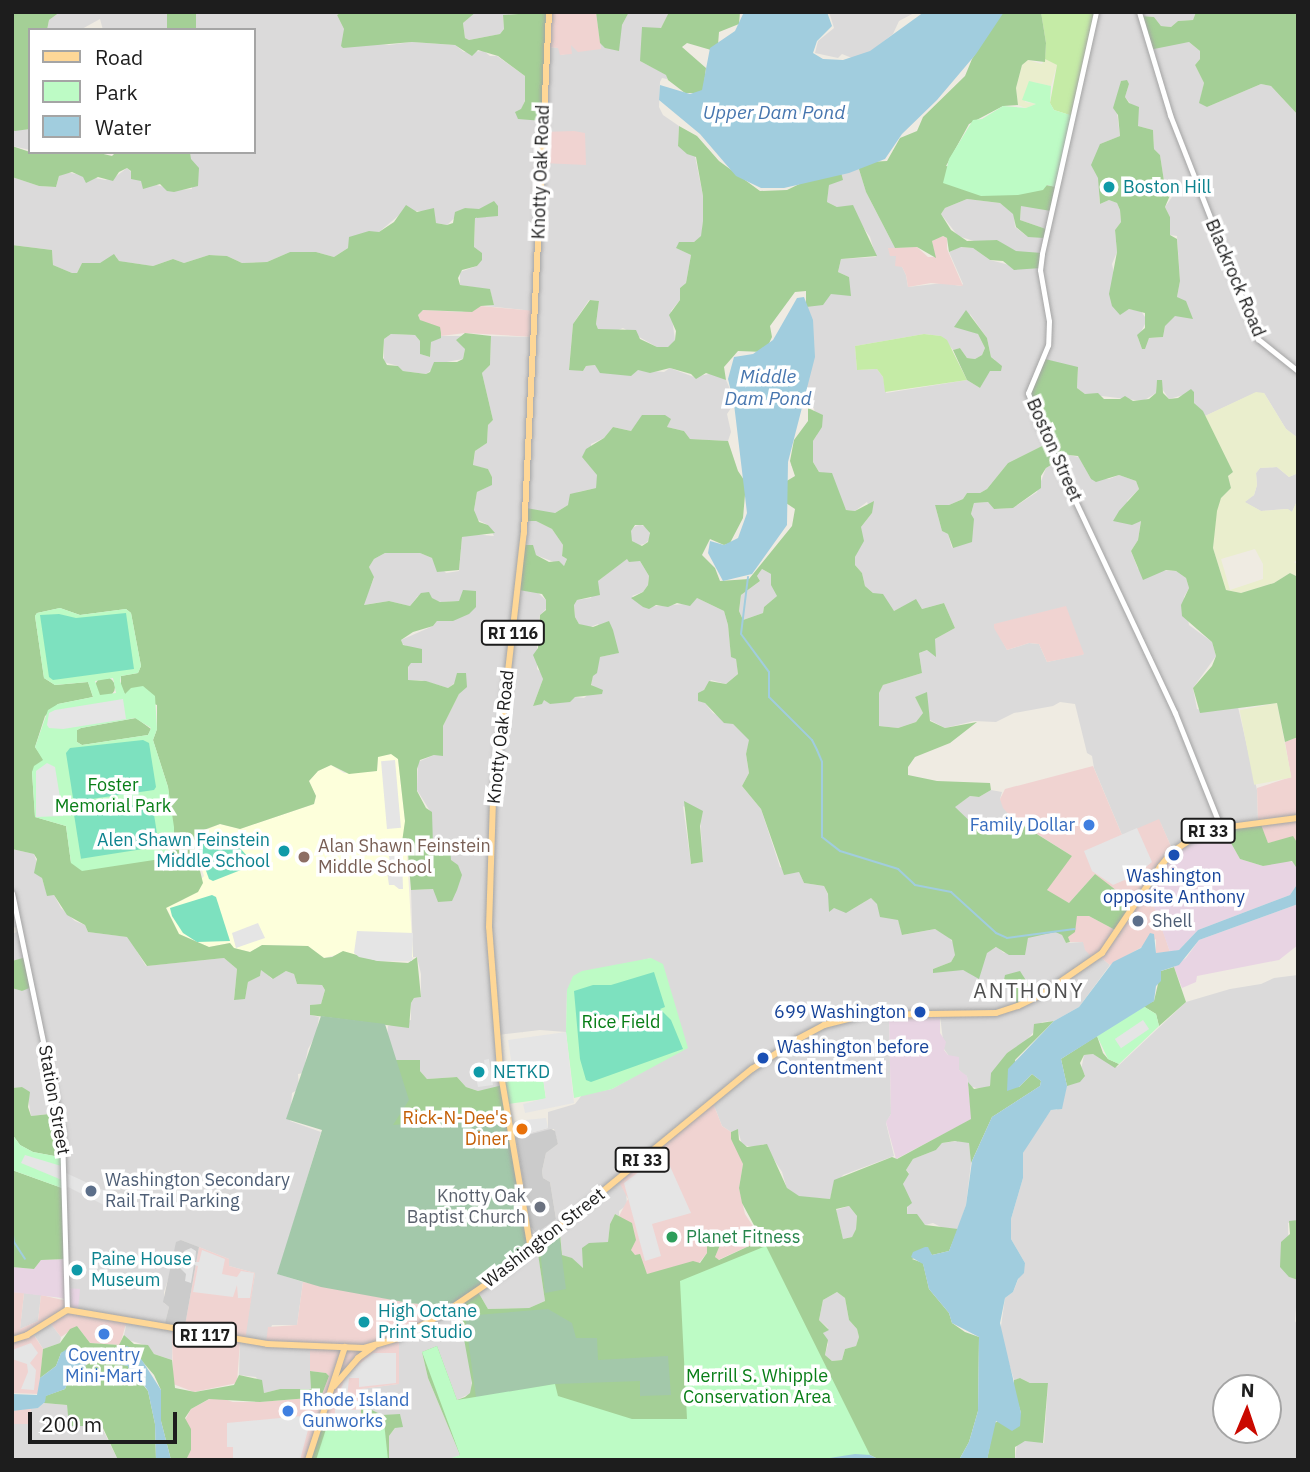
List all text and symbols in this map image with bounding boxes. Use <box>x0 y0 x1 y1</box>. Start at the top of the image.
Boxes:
legend <box>28 28 256 154</box>
text: Road <box>95 43 143 71</box>
text: Park <box>95 78 138 106</box>
water label: Upper Dam Pond <box>703 102 845 124</box>
street label: Knotty Oak Road <box>528 104 554 240</box>
text: Water <box>95 113 151 141</box>
place label: Boston Hill <box>1123 176 1211 198</box>
marker: Boston Hill <box>1101 179 1117 195</box>
street label: Blackrock Road <box>1201 216 1269 340</box>
water label: Middle Dam Pond <box>724 366 812 410</box>
street label: Boston Street <box>1022 395 1086 505</box>
road number: RI 116 <box>480 620 546 646</box>
street label: Knotty Oak Road <box>483 669 519 805</box>
park label: Foster Memorial Park <box>55 775 171 818</box>
place label: Family Dollar <box>970 814 1075 836</box>
marker: Family Dollar <box>1081 817 1097 833</box>
road number: RI 33 <box>1180 818 1236 844</box>
place label: Alen Shawn Feinstein Middle School <box>97 830 270 872</box>
place label: Alan Shawn Feinstein Middle School <box>318 836 491 878</box>
marker: Alen Shawn Feinstein Middle School <box>276 843 292 859</box>
marker: Washington opposite Anthony <box>1166 847 1182 863</box>
marker: Alan Shawn Feinstein Middle School <box>296 849 312 865</box>
place label: Washington opposite Anthony <box>1103 866 1245 908</box>
place label: Shell <box>1152 910 1192 932</box>
marker: Shell <box>1130 913 1146 929</box>
district label: ANTHONY <box>974 977 1084 1003</box>
place label: 699 Washington <box>774 1001 906 1023</box>
marker: 699 Washington <box>912 1004 928 1020</box>
park label: Rice Field <box>582 1011 660 1033</box>
place label: Washington before Contentment <box>777 1037 929 1080</box>
street label: Station Street <box>34 1043 74 1157</box>
marker: Washington before Contentment <box>755 1050 771 1066</box>
place label: NETKD <box>493 1061 550 1083</box>
marker: NETKD <box>471 1064 487 1080</box>
place label: Rick-N-Dee's Diner <box>403 1108 508 1150</box>
marker: Rick-N-Dee's Diner <box>514 1121 530 1137</box>
road number: RI 33 <box>614 1148 670 1172</box>
place label: Washington Secondary Rail Trail Parking <box>105 1170 290 1212</box>
marker: Washington Secondary Rail Trail Parking <box>83 1183 99 1199</box>
street label: Washington Street <box>479 1184 609 1292</box>
place label: Knotty Oak Baptist Church <box>407 1186 526 1228</box>
marker: Knotty Oak Baptist Church <box>532 1199 548 1215</box>
place label: Planet Fitness <box>686 1226 800 1248</box>
marker: Planet Fitness <box>664 1229 680 1245</box>
place label: Paine House Museum <box>91 1249 192 1292</box>
marker: Paine House Museum <box>69 1262 85 1278</box>
place label: High Octane Print Studio <box>378 1301 477 1344</box>
marker: High Octane Print Studio <box>356 1314 372 1330</box>
road number: RI 117 <box>172 1322 238 1348</box>
marker: Coventry Mini-Mart <box>96 1326 112 1342</box>
place label: Coventry Mini-Mart <box>65 1345 143 1388</box>
park label: Merrill S. Whipple Conservation Area <box>683 1366 831 1408</box>
north arrow <box>1212 1374 1282 1444</box>
text: N <box>1240 1378 1255 1402</box>
place label: Rhode Island Gunworks <box>302 1390 410 1432</box>
scale bar <box>32 1398 180 1442</box>
marker: Rhode Island Gunworks <box>280 1403 296 1419</box>
text: 200 m <box>41 1410 102 1438</box>

